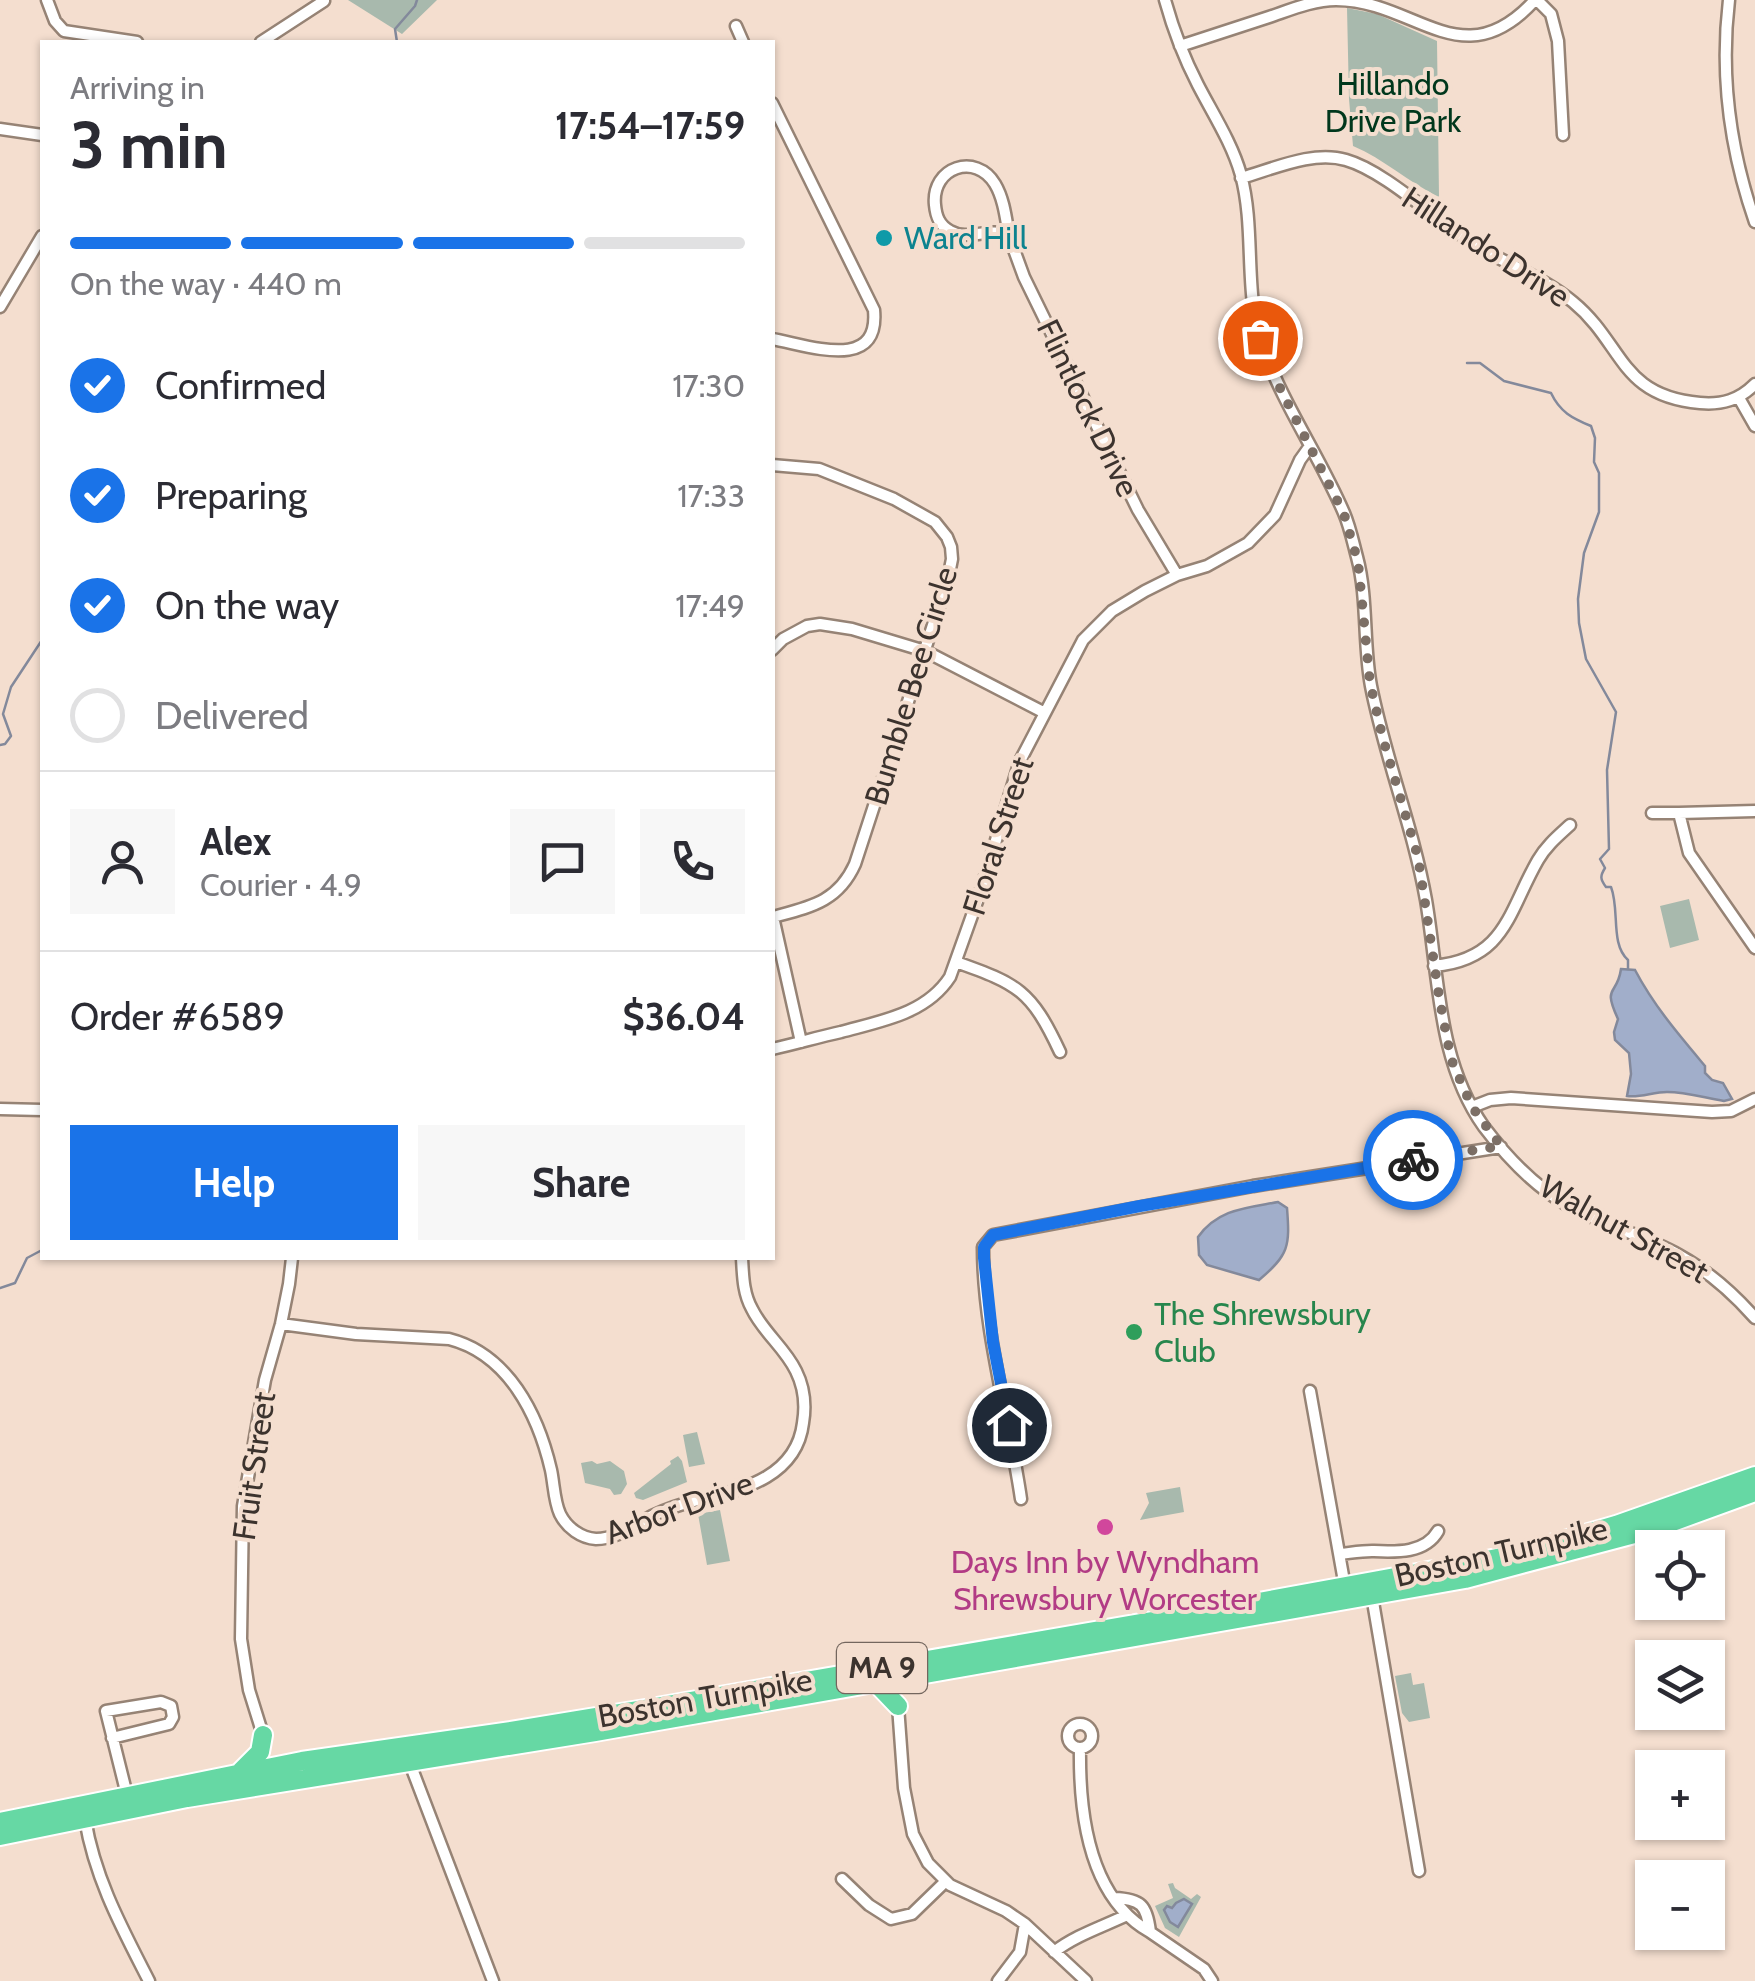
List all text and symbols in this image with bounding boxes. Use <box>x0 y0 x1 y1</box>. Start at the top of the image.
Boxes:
park label: Hillando Drive Park <box>1325 64 1462 140</box>
text: Arriving in <box>70 68 205 107</box>
text: 17:54–17:59 <box>555 102 745 149</box>
text: 3 min <box>70 105 228 184</box>
street label: Hillando Drive <box>1395 178 1577 315</box>
place label: Ward Hill <box>904 218 1028 257</box>
marker: Ward Hill <box>873 227 895 249</box>
text: On the way · 440 m <box>70 264 342 303</box>
pin <box>1218 296 1303 381</box>
icon: bag <box>1233 311 1288 366</box>
street label: Flintlock Drive <box>1029 313 1148 503</box>
icon: check <box>70 358 125 413</box>
text: Confirmed <box>155 362 326 409</box>
text: 17:30 <box>672 366 745 405</box>
icon: check <box>70 468 125 523</box>
text: Preparing <box>155 472 307 519</box>
text: 17:33 <box>677 476 745 515</box>
street label: Bumble Bee Circle <box>856 562 965 810</box>
icon: check <box>70 578 125 633</box>
text: On the way <box>155 582 339 629</box>
text: 17:49 <box>675 586 745 625</box>
text: Delivered <box>155 692 309 739</box>
street label: Floral Street <box>954 752 1041 920</box>
button: person <box>70 809 175 914</box>
button: chat <box>510 809 615 914</box>
button: phone <box>640 809 745 914</box>
text: Alex <box>200 818 271 865</box>
text: Courier · 4.9 <box>200 865 362 904</box>
text: Order #6589 <box>70 993 285 1040</box>
text: $36.04 <box>623 993 745 1040</box>
courier <box>1363 1110 1463 1210</box>
button: Help <box>70 1125 398 1240</box>
button: Share <box>418 1125 745 1240</box>
icon: bike <box>1386 1133 1441 1188</box>
street label: Walnut Street <box>1533 1166 1716 1291</box>
place label: The Shrewsbury Club <box>1154 1294 1371 1370</box>
marker: The Shrewsbury Club <box>1123 1321 1145 1343</box>
pin <box>967 1383 1052 1468</box>
street label: Fruit Street <box>224 1389 283 1543</box>
icon: home <box>982 1398 1037 1453</box>
street label: Arbor Drive <box>600 1463 758 1552</box>
street label: Boston Turnpike <box>1391 1508 1611 1595</box>
marker: Days Inn by Wyndham Shrewsbury Worcester <box>1094 1516 1116 1538</box>
map controls <box>1635 1530 1725 1950</box>
button: locate <box>1635 1530 1725 1620</box>
place label: Days Inn by Wyndham Shrewsbury Worcester <box>951 1542 1259 1618</box>
button: layers <box>1635 1640 1725 1730</box>
road number: MA 9 <box>837 1643 927 1693</box>
street label: Boston Turnpike <box>595 1659 815 1736</box>
button: + <box>1635 1750 1725 1840</box>
button: − <box>1635 1860 1725 1950</box>

